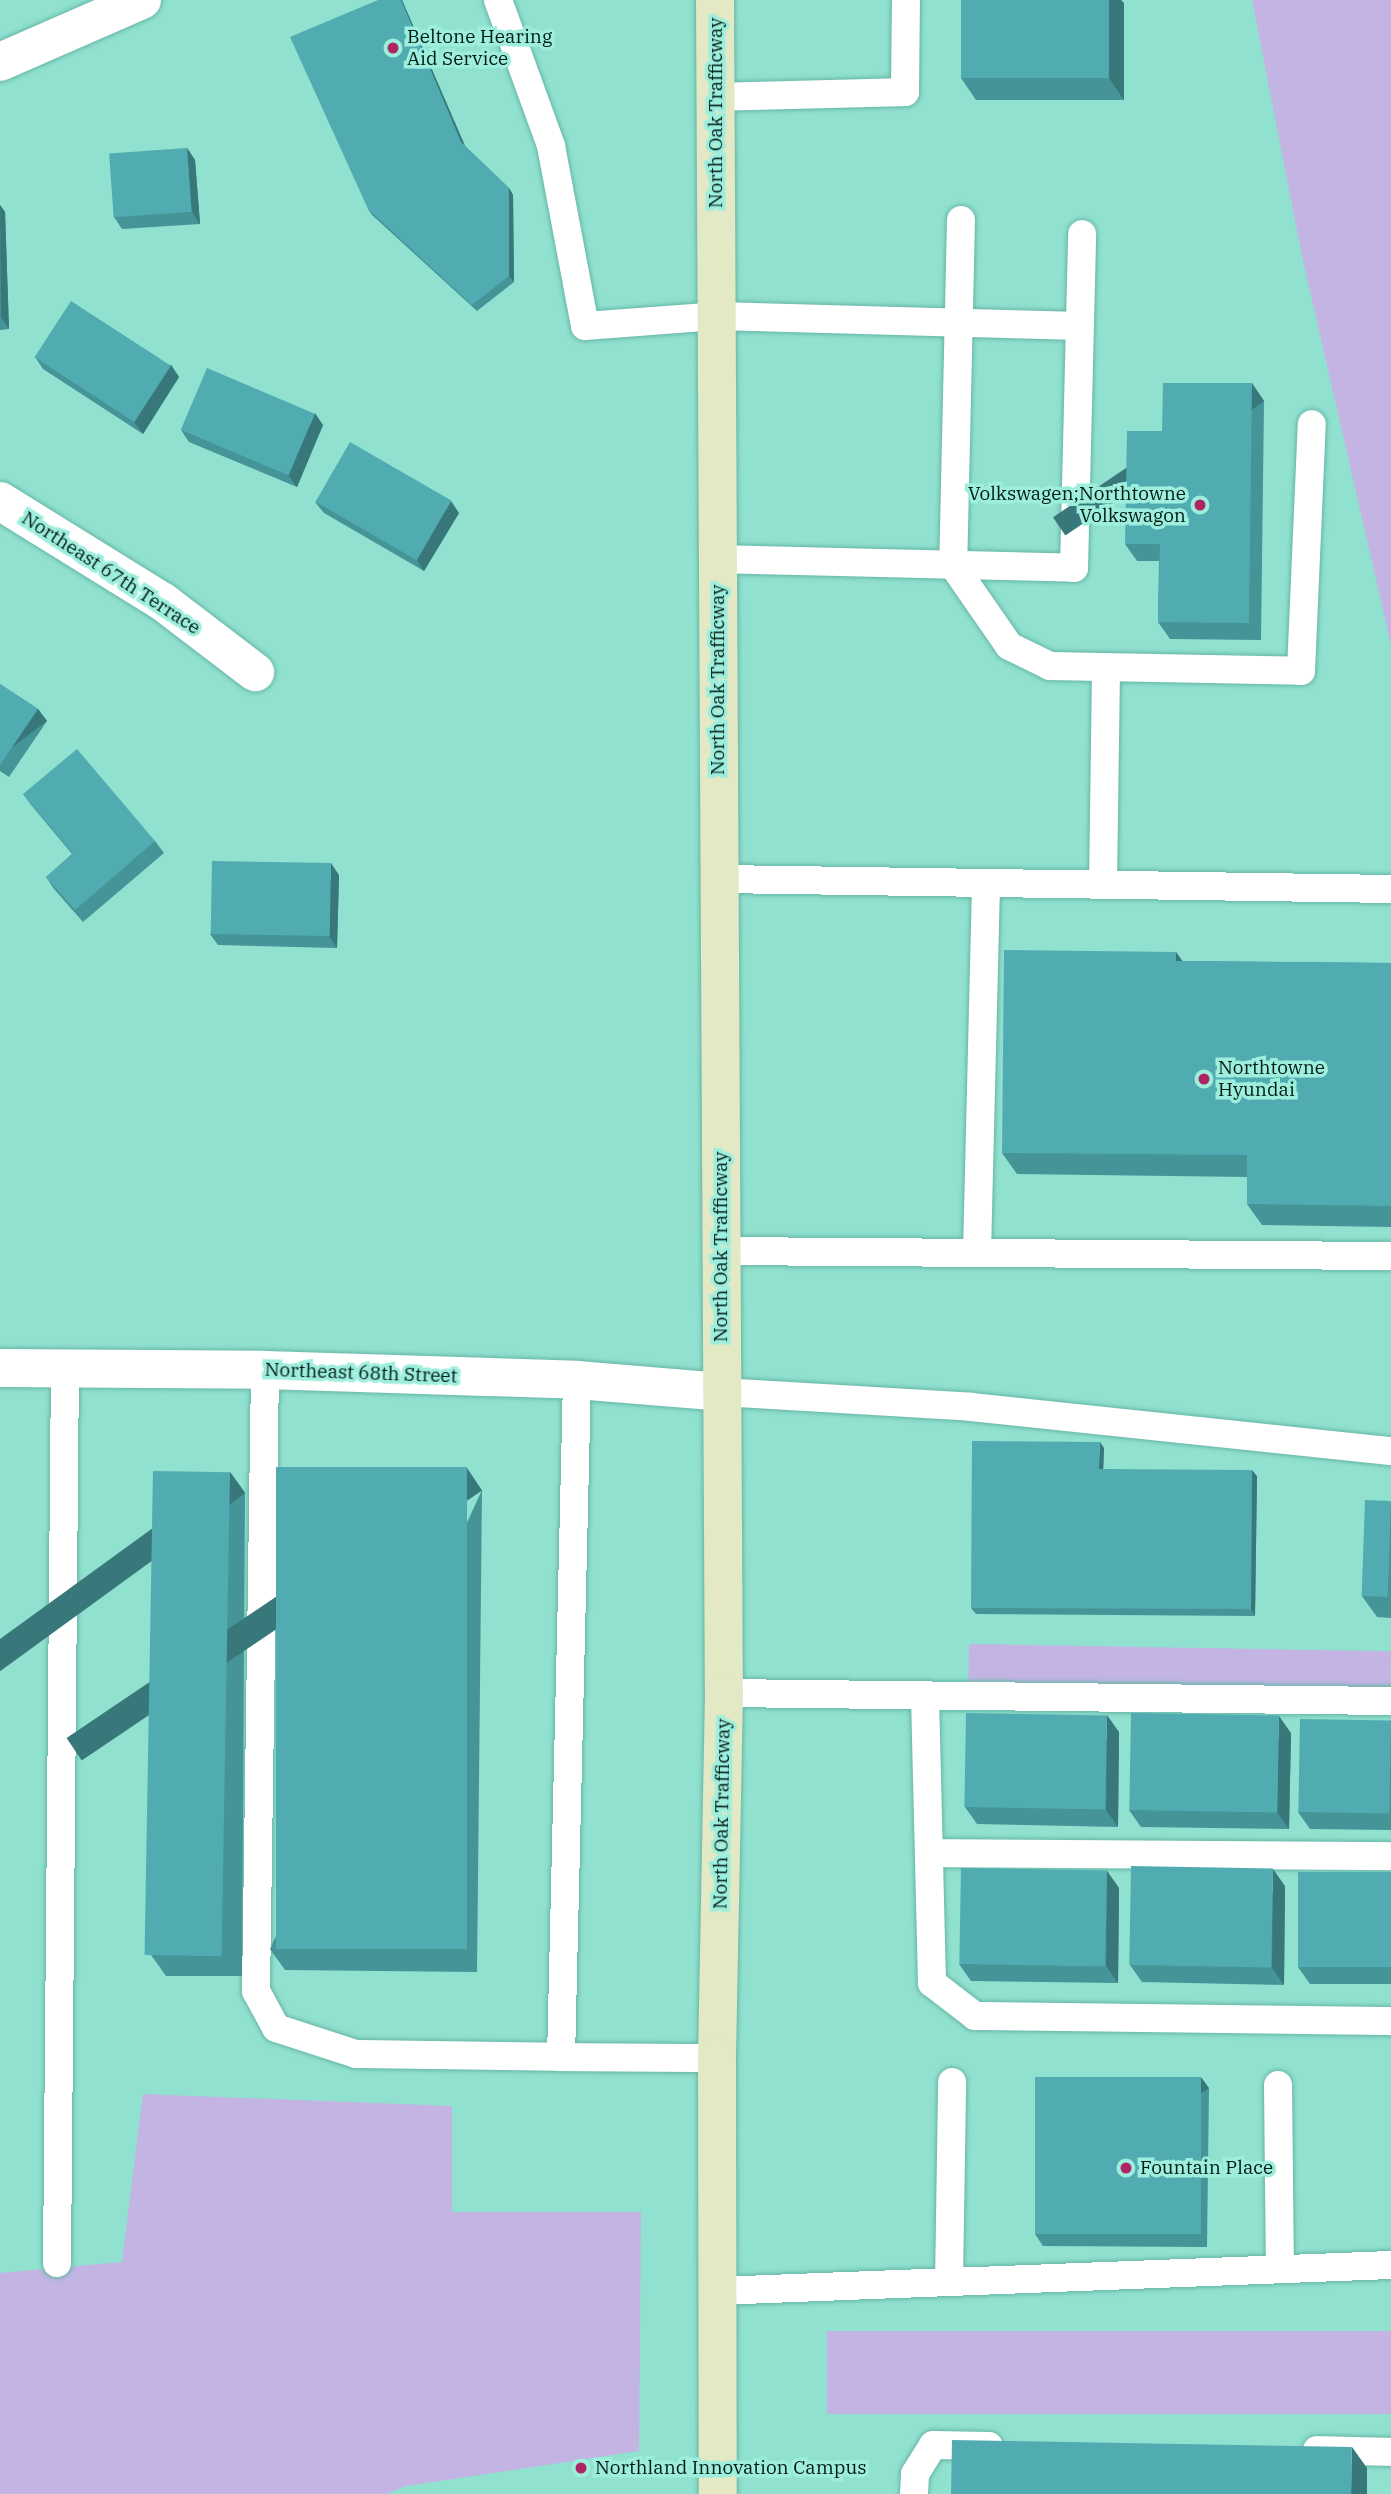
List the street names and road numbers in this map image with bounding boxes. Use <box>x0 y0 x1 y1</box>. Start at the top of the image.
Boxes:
street label: North Oak Trafficway <box>705 18 727 208</box>
street label: Northeast 67th Terrace <box>18 507 204 639</box>
street label: North Oak Trafficway <box>707 585 729 775</box>
street label: North Oak Trafficway <box>710 1152 732 1342</box>
street label: Northeast 68th Street <box>264 1358 458 1388</box>
street label: North Oak Trafficway <box>709 1719 735 1909</box>

